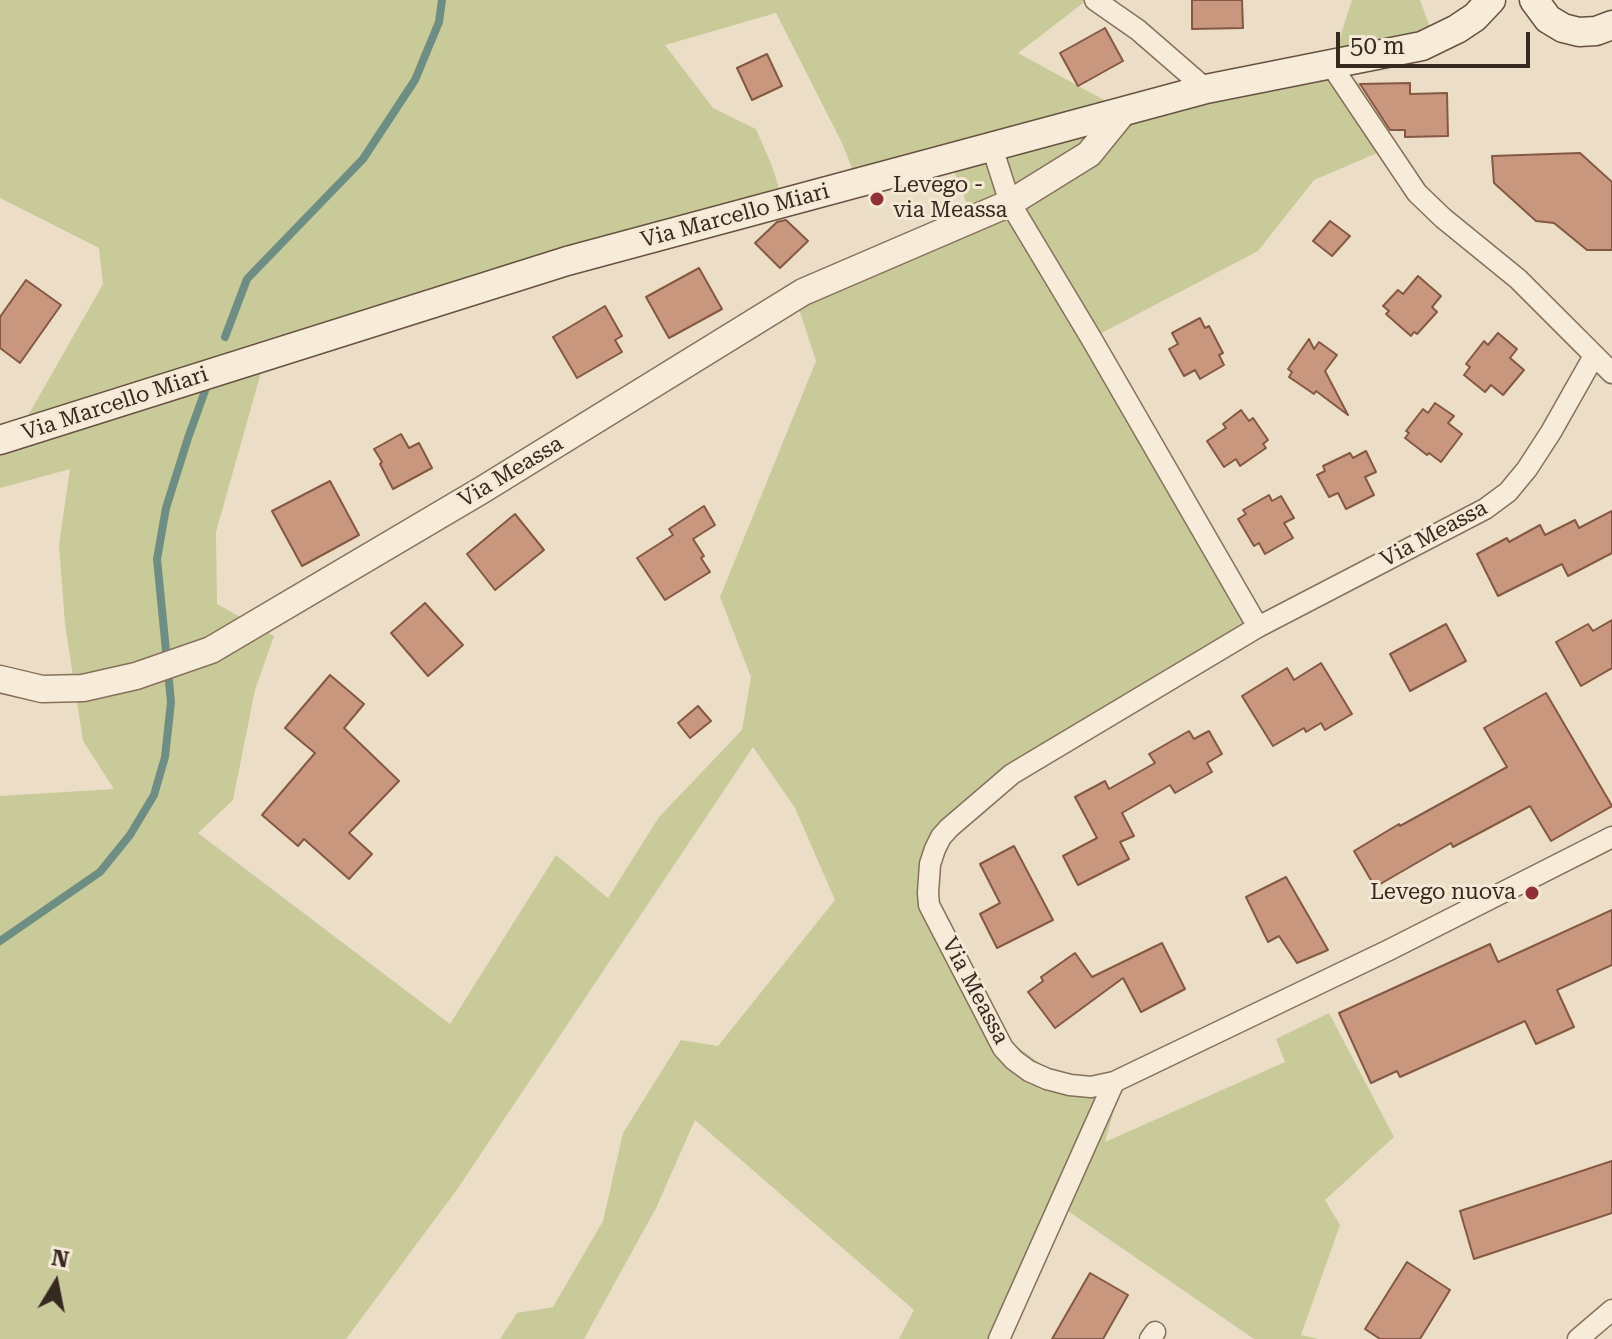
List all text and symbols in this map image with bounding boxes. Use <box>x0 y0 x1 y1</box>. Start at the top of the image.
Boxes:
scale bar <box>1340 16 1534 66</box>
text: 50 m <box>1350 32 1405 60</box>
place label: Levego - via Meassa <box>893 173 1007 224</box>
street label: Via Marcello Miari <box>638 178 832 254</box>
marker: Levego - via Meassa <box>868 190 886 208</box>
street label: Via Marcello Miari <box>19 361 211 447</box>
street label: Via Meassa <box>454 431 568 513</box>
street label: Via Meassa <box>1376 495 1492 573</box>
place label: Levego nuova <box>1370 880 1516 906</box>
marker: Levego nuova <box>1523 884 1541 902</box>
street label: Via Meassa <box>936 933 1014 1049</box>
north arrow <box>16 1243 96 1323</box>
text: N <box>50 1245 71 1273</box>

